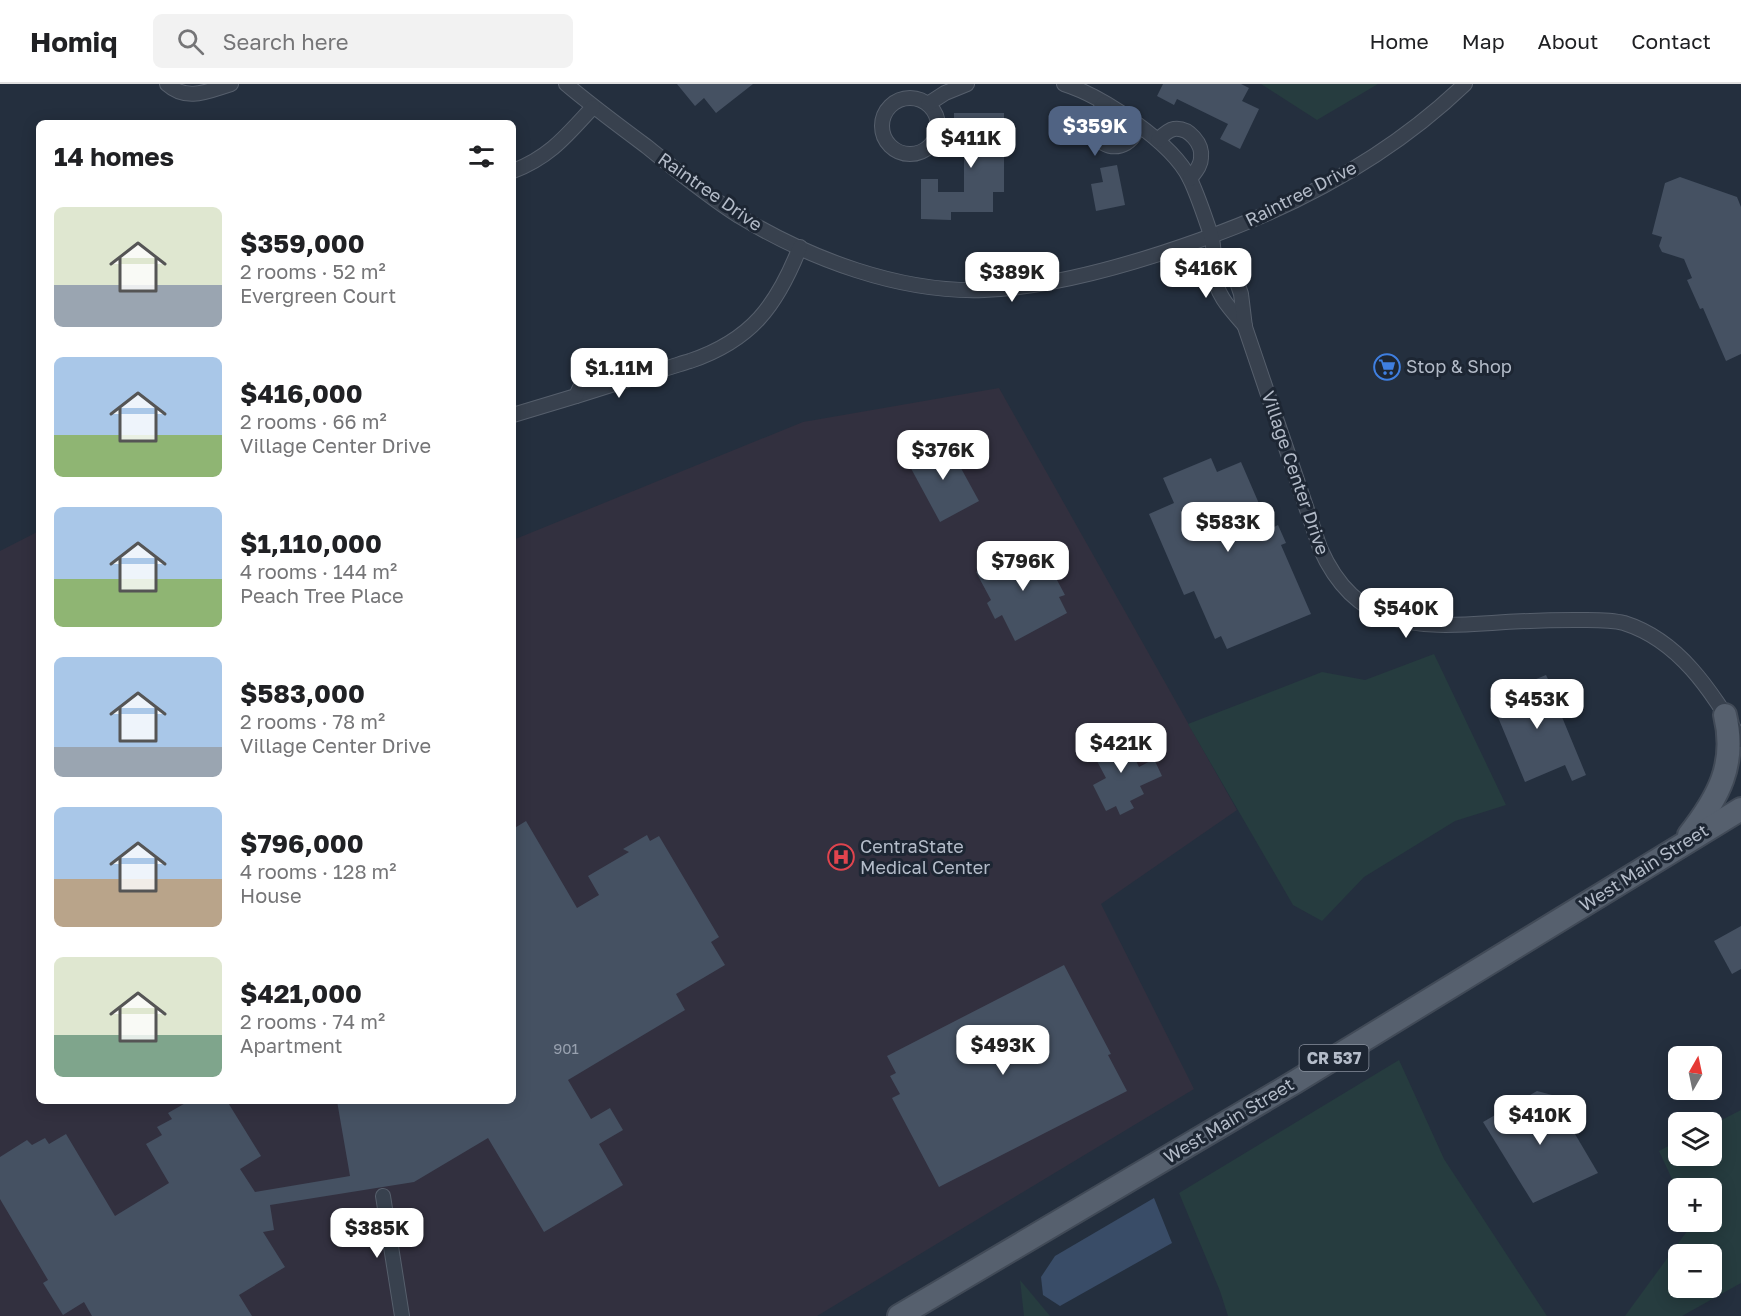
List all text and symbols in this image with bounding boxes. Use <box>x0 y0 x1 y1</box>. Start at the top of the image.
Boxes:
search box <box>153 14 573 68</box>
text: Homiq <box>30 25 117 58</box>
icon: search <box>174 25 207 58</box>
text: Search here <box>222 28 349 55</box>
text: Home <box>1369 28 1429 54</box>
text: Map <box>1462 28 1505 54</box>
text: About <box>1538 28 1598 54</box>
text: Contact <box>1631 28 1711 54</box>
pin: $359K <box>1053 106 1137 157</box>
text: $359K <box>1063 113 1128 137</box>
pin: $411K <box>929 118 1013 169</box>
text: $411K <box>941 125 1002 149</box>
icon: filters <box>465 140 498 173</box>
text: 14 homes <box>54 141 174 172</box>
street label: Raintree Drive <box>654 147 767 235</box>
street label: Raintree Drive <box>1241 156 1360 231</box>
text: $359,000 <box>240 228 365 259</box>
icon: home <box>102 231 174 303</box>
pin: $416K <box>1164 248 1248 299</box>
pin: $389K <box>970 252 1054 303</box>
text: $416K <box>1174 255 1238 279</box>
text: 2 rooms · 52 m² <box>240 259 386 283</box>
text: $389K <box>979 259 1045 283</box>
text: Evergreen Court <box>240 283 396 307</box>
pin: $1.11M <box>570 348 668 399</box>
supermarket icon: Stop & Shop <box>1372 352 1402 382</box>
text: $1.11M <box>585 355 653 379</box>
place label: Stop & Shop <box>1406 355 1512 377</box>
text: $416,000 <box>240 378 363 409</box>
icon: home <box>102 381 174 453</box>
street label: Village Center Drive <box>1258 388 1334 558</box>
text: 2 rooms · 66 m² <box>240 409 387 433</box>
pin: $376K <box>901 430 985 481</box>
text: Village Center Drive <box>240 433 431 457</box>
text: $376K <box>911 437 975 461</box>
pin: $583K <box>1186 502 1270 553</box>
text: $583K <box>1195 509 1261 533</box>
text: $1,110,000 <box>240 528 382 559</box>
icon: home <box>102 531 174 603</box>
pin: $796K <box>981 541 1065 592</box>
text: $796K <box>991 548 1055 572</box>
text: 4 rooms · 144 m² <box>240 559 397 583</box>
text: Peach Tree Place <box>240 583 404 607</box>
pin: $540K <box>1364 588 1448 639</box>
text: $540K <box>1373 595 1439 619</box>
text: $583,000 <box>240 678 365 709</box>
pin: $453K <box>1495 679 1579 730</box>
icon: home <box>102 681 174 753</box>
text: $453K <box>1505 686 1569 710</box>
text: 2 rooms · 78 m² <box>240 709 385 733</box>
pin: $421K <box>1079 723 1163 774</box>
text: $421K <box>1090 730 1152 754</box>
text: Village Center Drive <box>240 733 431 757</box>
street label: West Main Street <box>1575 819 1712 916</box>
text: $796,000 <box>240 828 364 859</box>
icon: home <box>102 831 174 903</box>
place label: CentraState Medical Center <box>860 835 990 878</box>
hospital icon: CentraState Medical Center <box>826 842 856 872</box>
text: 4 rooms · 128 m² <box>240 859 397 883</box>
text: House <box>240 883 302 907</box>
text: $421,000 <box>240 978 362 1009</box>
icon: home <box>102 981 174 1053</box>
text: 2 rooms · 74 m² <box>240 1009 385 1033</box>
pin: $493K <box>961 1025 1045 1076</box>
text: $493K <box>970 1032 1036 1056</box>
text: Apartment <box>240 1033 343 1057</box>
house number: 901 <box>553 1039 579 1057</box>
road number: CR 537 <box>1300 1045 1368 1071</box>
north arrow <box>1668 1046 1722 1100</box>
map controls <box>1668 1046 1722 1298</box>
street label: West Main Street <box>1160 1073 1297 1168</box>
pin: $410K <box>1498 1095 1582 1146</box>
text: $410K <box>1508 1102 1572 1126</box>
button: layers <box>1668 1112 1722 1166</box>
button: + <box>1668 1178 1722 1232</box>
pin: $385K <box>335 1208 419 1259</box>
text: $385K <box>344 1215 410 1239</box>
button: − <box>1668 1244 1722 1298</box>

